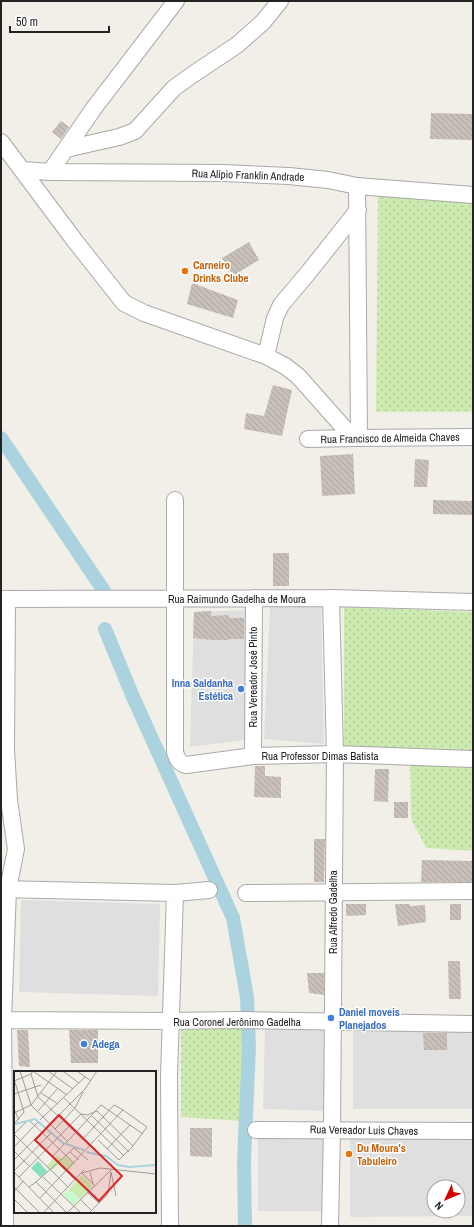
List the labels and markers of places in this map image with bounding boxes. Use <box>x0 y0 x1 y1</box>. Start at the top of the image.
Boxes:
place label: Carneiro Drinks Clube <box>193 258 249 285</box>
marker: Carneiro Drinks Clube <box>180 266 190 276</box>
place label: Inna Saldanha Estética <box>172 676 233 703</box>
marker: Inna Saldanha Estética <box>236 684 246 694</box>
place label: Daniel moveis Planejados <box>339 1005 400 1032</box>
marker: Daniel moveis Planejados <box>326 1013 336 1023</box>
place label: Adega <box>92 1037 120 1051</box>
marker: Adega <box>79 1039 89 1049</box>
place label: Du Moura's Tabuleiro <box>357 1141 406 1168</box>
marker: Du Moura's Tabuleiro <box>344 1149 354 1159</box>

